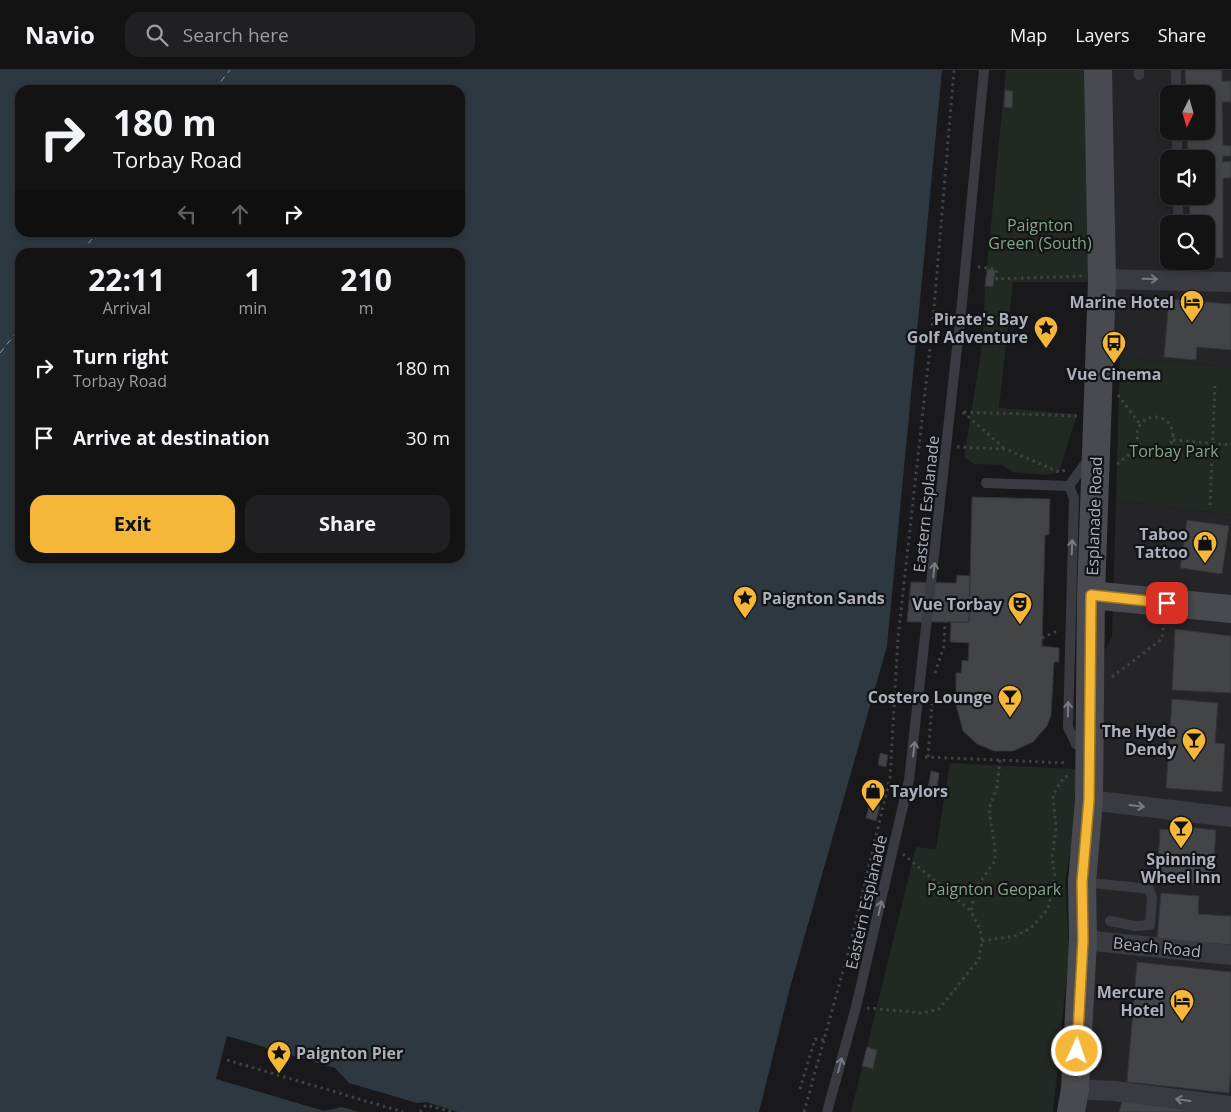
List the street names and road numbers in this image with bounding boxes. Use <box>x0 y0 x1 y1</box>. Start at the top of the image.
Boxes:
street label: Eastern Esplanade <box>908 435 944 573</box>
street label: Esplanade Road <box>1081 456 1107 576</box>
street label: Eastern Esplanade <box>840 833 892 971</box>
street label: Beach Road <box>1112 931 1202 963</box>

